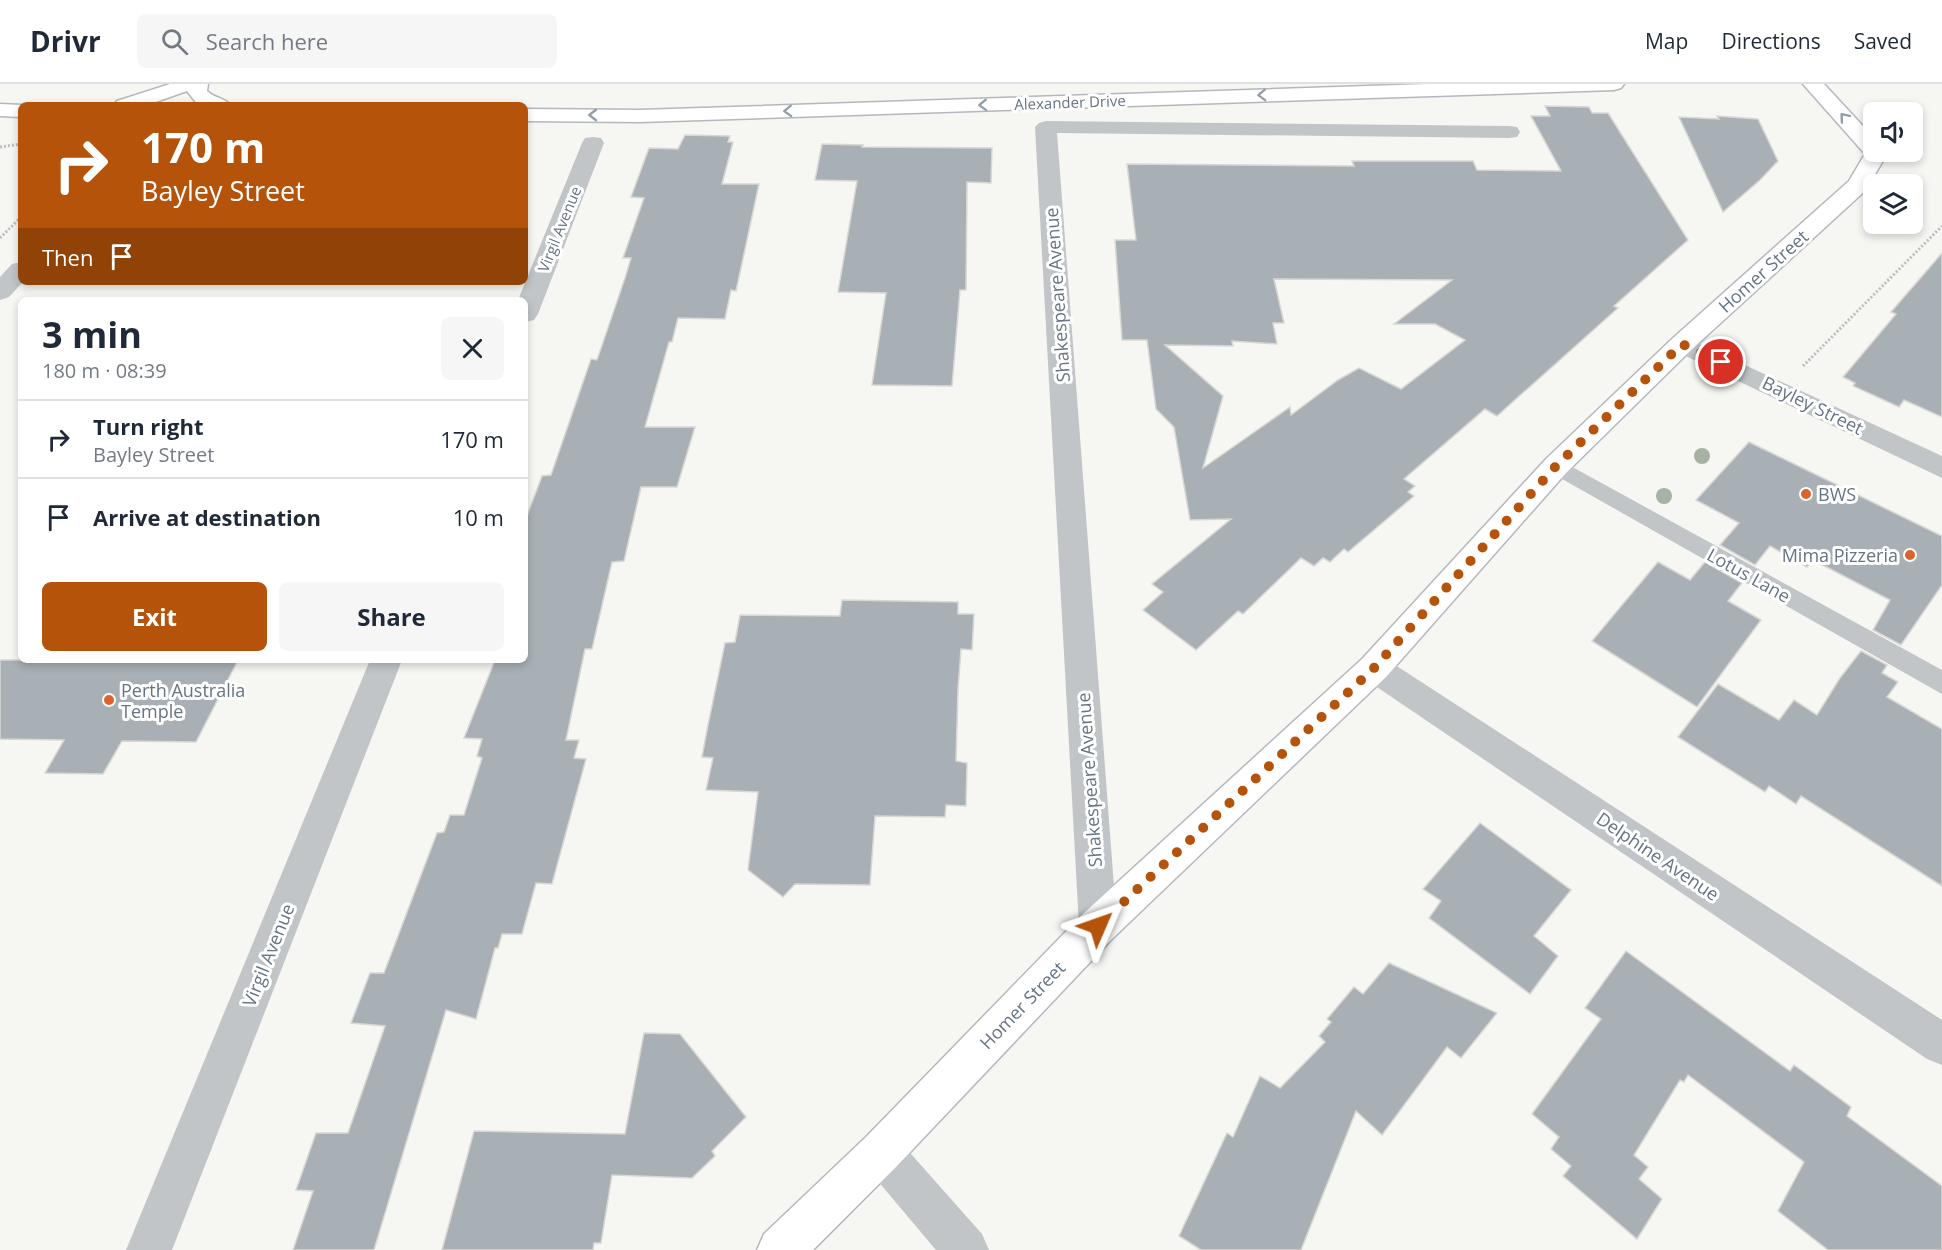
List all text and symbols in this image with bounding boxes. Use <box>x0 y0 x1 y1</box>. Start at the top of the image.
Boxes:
search box <box>137 14 557 68</box>
text: Drivr <box>30 22 101 60</box>
icon: search <box>158 25 191 58</box>
text: Search here <box>206 26 328 56</box>
text: Map <box>1645 27 1688 55</box>
text: Directions <box>1721 27 1821 55</box>
text: Saved <box>1854 27 1912 55</box>
one-way arrow <box>1257 89 1266 102</box>
street label: Alexander Drive <box>1014 90 1126 114</box>
one-way arrow <box>979 98 988 111</box>
map controls <box>1863 102 1923 234</box>
button: sound <box>1863 102 1923 162</box>
one-way arrow <box>784 104 793 117</box>
one-way arrow <box>589 109 598 121</box>
one-way arrow <box>1840 113 1851 124</box>
text: 170 m <box>141 118 265 175</box>
icon: right <box>42 126 120 204</box>
text: Bayley Street <box>141 172 305 209</box>
button: layers <box>1863 174 1923 234</box>
street label: Virgil Avenue <box>533 183 585 275</box>
street label: Shakespeare Avenue <box>1039 207 1075 383</box>
street label: Homer Street <box>1713 224 1813 318</box>
icon: arrive <box>105 240 138 273</box>
text: Then <box>42 242 93 272</box>
text: 3 min <box>42 310 142 359</box>
button: close <box>441 317 504 380</box>
pin <box>1695 336 1746 387</box>
icon: arrive <box>1704 345 1737 378</box>
text: 180 m · 08:39 <box>42 357 167 384</box>
street label: Bayley Street <box>1759 370 1867 440</box>
text: Turn right <box>93 411 204 441</box>
icon: right <box>42 423 75 456</box>
text: 170 m <box>440 424 504 454</box>
text: Bayley Street <box>93 441 214 468</box>
place label: BWS <box>1818 482 1856 506</box>
marker: BWS <box>1799 487 1813 501</box>
icon: arrive <box>42 501 75 534</box>
text: Arrive at destination <box>93 502 321 532</box>
text: 10 m <box>453 502 504 532</box>
street label: Lotus Lane <box>1703 542 1795 608</box>
place label: Mima Pizzeria <box>1782 543 1898 567</box>
marker: Mima Pizzeria <box>1903 548 1917 562</box>
button: Exit <box>42 582 267 651</box>
button: Share <box>279 582 504 651</box>
place label: Perth Australia Temple <box>121 678 245 723</box>
street label: Shakespeare Avenue <box>1071 692 1107 868</box>
marker: Perth Australia Temple <box>102 693 116 707</box>
street label: Delphine Avenue <box>1592 806 1724 906</box>
position arrow <box>1066 894 1130 958</box>
street label: Virgil Avenue <box>236 900 300 1010</box>
street label: Homer Street <box>974 956 1070 1054</box>

